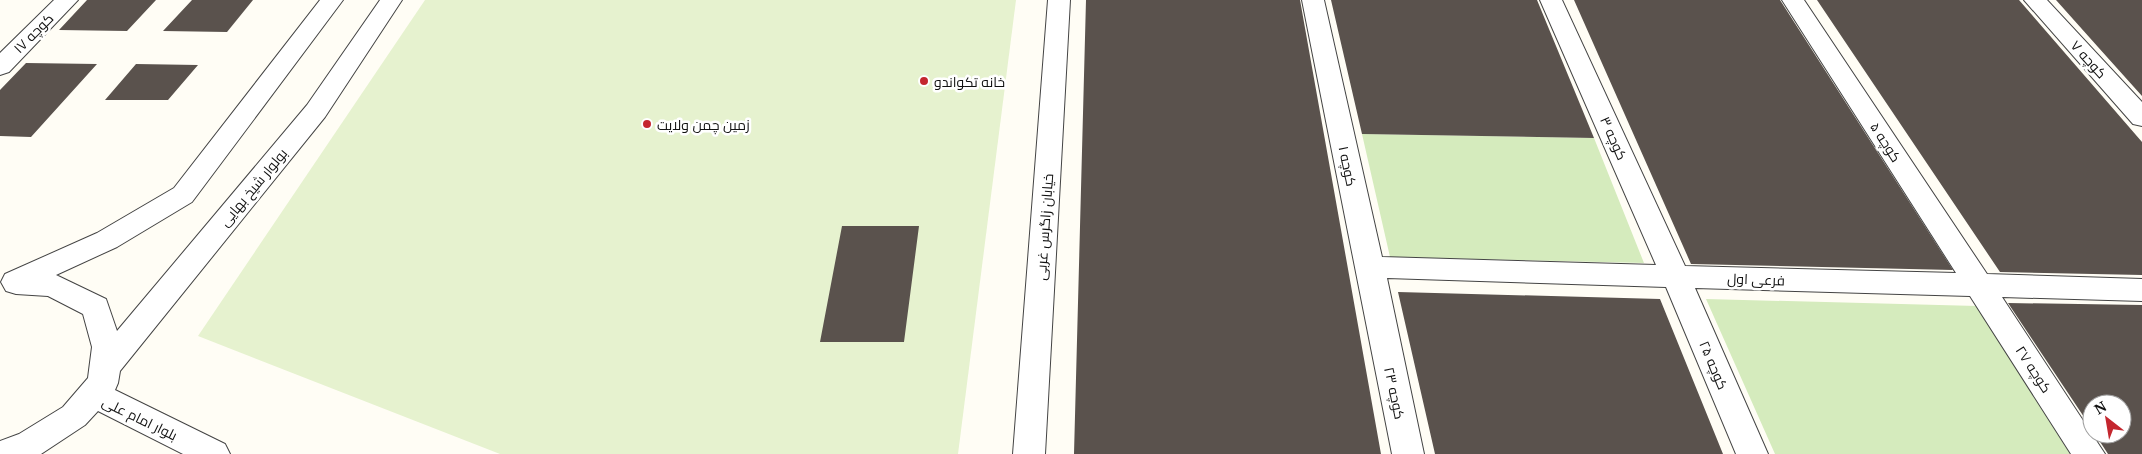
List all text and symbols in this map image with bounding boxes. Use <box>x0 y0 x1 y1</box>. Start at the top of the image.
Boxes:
street label: کوچه ۱۷ <box>9 9 58 58</box>
street label: ۷ کوچه <box>2066 36 2111 83</box>
place label: خانه تکواندو <box>934 72 1005 91</box>
marker: خانه تکواندو <box>918 75 930 87</box>
street label: کوچه ۳ <box>1595 113 1632 163</box>
place label: زمین چمن ولایت <box>657 115 750 135</box>
marker: زمین چمن ولایت <box>641 118 653 130</box>
street label: ۵ کوچه <box>1865 118 1906 166</box>
street label: بولوار شیخ بهایی <box>215 144 291 230</box>
street label: کوچه ۱ <box>1333 144 1362 188</box>
street label: خیابان زاگرس غربی <box>1031 173 1057 281</box>
street label: فرعی اول <box>1727 268 1785 290</box>
street label: کوچه ۲۵ <box>1694 338 1733 393</box>
street label: ۲۷ کوچه <box>2011 342 2056 397</box>
street label: کوچه ۲۳ <box>1379 365 1410 421</box>
street label: بلوار امام علی <box>99 392 181 445</box>
north arrow <box>2082 394 2132 444</box>
text: N <box>2090 396 2110 418</box>

